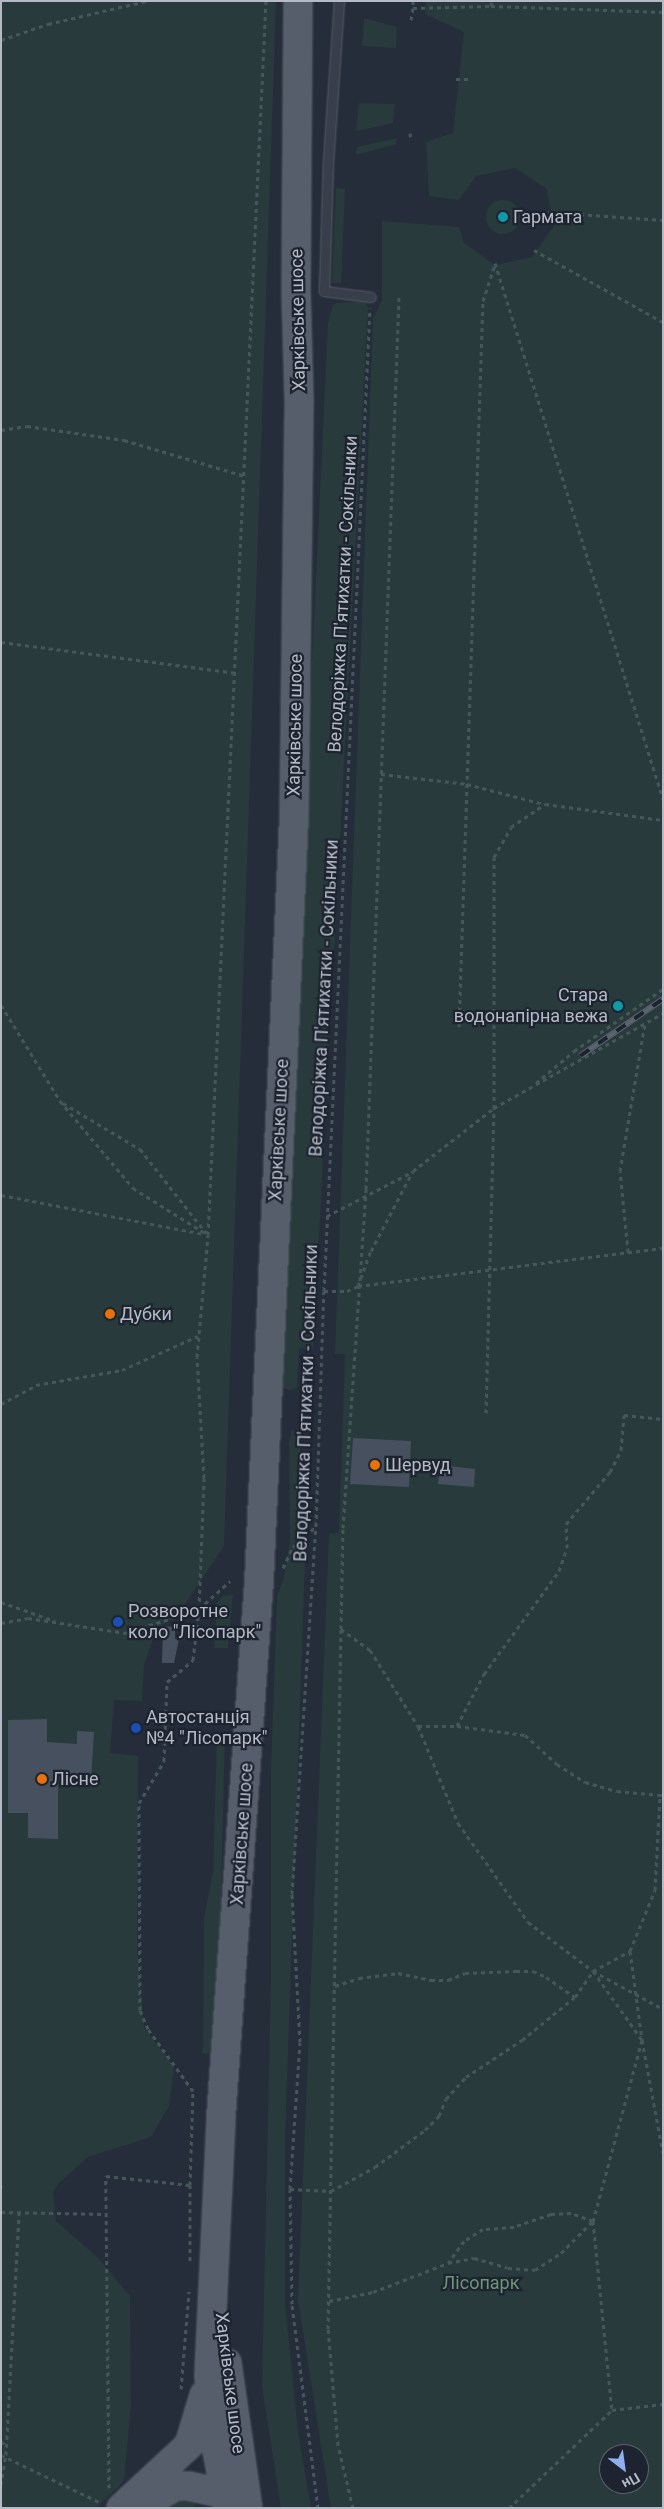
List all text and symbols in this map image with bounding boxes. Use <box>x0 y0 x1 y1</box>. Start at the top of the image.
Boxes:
place label: Гармата <box>513 206 582 228</box>
marker: Гармата <box>497 211 509 223</box>
street label: Харківське шосе <box>286 249 310 391</box>
street label: Велодоріжка П'ятихатки - Сокільники <box>324 435 362 753</box>
street label: Харківське шосе <box>283 654 307 796</box>
street label: Велодоріжка П'ятихатки - Сокільники <box>305 839 343 1157</box>
place label: Стара водонапірна вежа <box>454 985 608 1028</box>
marker: Стара водонапірна вежа <box>612 1000 624 1012</box>
street label: Харківське шосе <box>264 1058 294 1202</box>
street label: Велодоріжка П'ятихатки - Сокільники <box>290 1244 322 1562</box>
place label: Дубки <box>120 1303 172 1325</box>
marker: Дубки <box>104 1308 116 1320</box>
place label: Шервуд <box>385 1454 451 1476</box>
marker: Шервуд <box>369 1459 381 1471</box>
place label: Розворотне коло "Лісопарк" <box>128 1601 261 1644</box>
marker: Розворотне коло "Лісопарк" <box>112 1616 124 1628</box>
place label: Автостанція №4 "Лісопарк" <box>146 1707 267 1750</box>
marker: Автостанція №4 "Лісопарк" <box>130 1722 142 1734</box>
street label: Харківське шосе <box>226 1762 258 1906</box>
place label: Лісне <box>52 1768 98 1790</box>
marker: Лісне <box>36 1773 48 1785</box>
park label: Лісопарк <box>443 2272 519 2294</box>
street label: Харківське шосе <box>211 2311 249 2455</box>
north arrow <box>599 2444 649 2494</box>
text: Пн <box>619 2470 643 2493</box>

